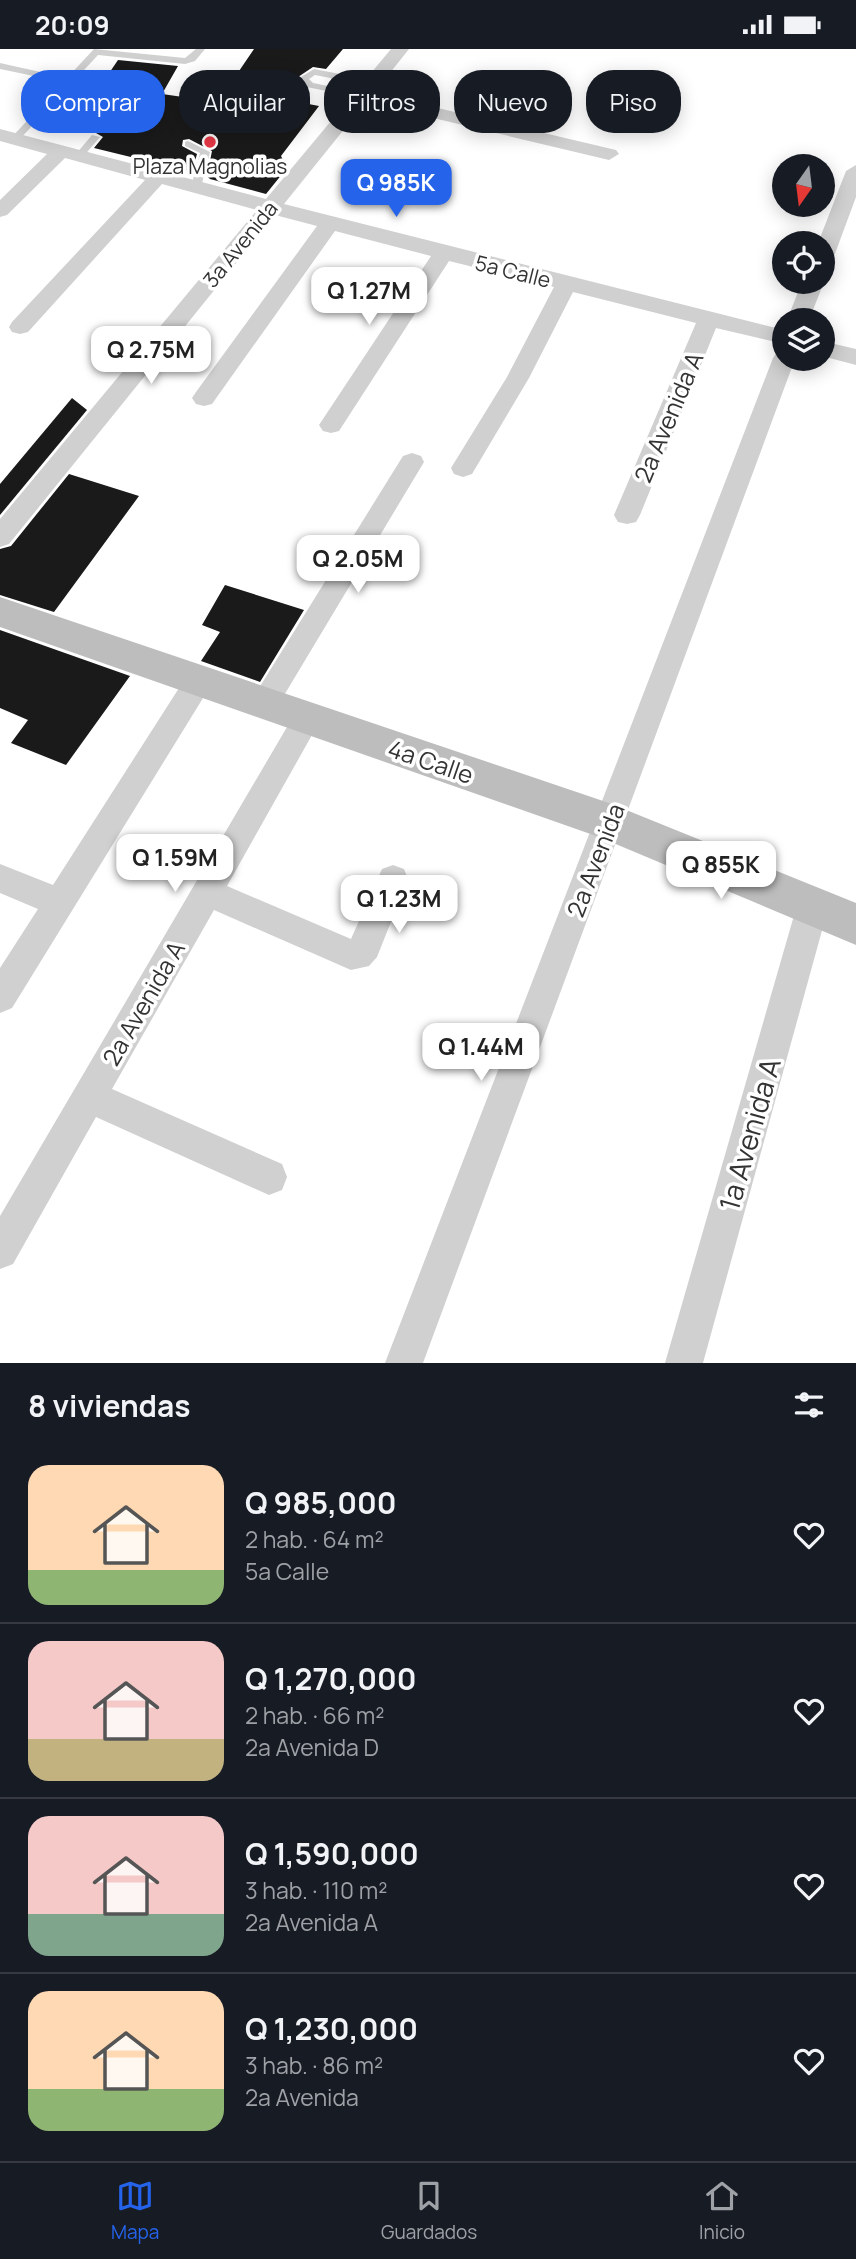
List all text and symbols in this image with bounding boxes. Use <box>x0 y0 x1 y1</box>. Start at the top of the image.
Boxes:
text: 20:09 <box>35 7 110 43</box>
chip: Comprar <box>21 70 165 133</box>
chip: Alquilar <box>179 70 310 133</box>
chip: Filtros <box>324 70 440 133</box>
chip: Nuevo <box>454 70 572 133</box>
chip: Piso <box>586 70 681 133</box>
marker: Plaza Magnolias <box>202 134 218 150</box>
place label: Plaza Magnolias <box>133 152 287 180</box>
north arrow <box>772 154 835 217</box>
map controls <box>772 154 835 371</box>
pin: Q 985K <box>339 159 453 219</box>
text: Q 985K <box>357 166 435 198</box>
street label: 3a Avenida <box>197 195 283 293</box>
button: locate <box>772 231 835 294</box>
street label: 5a Calle <box>472 248 554 294</box>
pin: Q 1.27M <box>304 267 434 327</box>
text: Q 1.27M <box>327 274 411 306</box>
button: layers <box>772 308 835 371</box>
pin: Q 2.75M <box>86 327 216 386</box>
text: Q 2.75M <box>107 333 195 365</box>
street label: 2a Avenida A <box>626 347 710 487</box>
pin: Q 2.05M <box>293 535 423 595</box>
text: Q 2.05M <box>313 542 403 574</box>
street label: 4a Calle <box>384 731 478 791</box>
street label: 2a Avenida <box>558 799 632 921</box>
pin: Q 1.59M <box>110 835 240 894</box>
text: Q 1.59M <box>132 841 218 873</box>
pin: Q 855K <box>664 841 778 901</box>
text: Q 855K <box>682 848 760 880</box>
pin: Q 1.23M <box>334 875 464 935</box>
text: Q 1.23M <box>357 882 441 914</box>
street label: 2a Avenida A <box>94 935 192 1071</box>
pin: Q 1.44M <box>416 1023 546 1083</box>
text: Q 1.44M <box>438 1030 524 1062</box>
street label: 1a Avenida A <box>709 1053 789 1215</box>
text: 8 viviendas <box>28 1385 191 1426</box>
icon: filters <box>790 1386 828 1424</box>
text: Q 985,000 <box>245 1482 396 1523</box>
icon: home <box>84 1493 168 1577</box>
icon: heart <box>790 1516 828 1554</box>
text: 2 hab. · 64 m² <box>245 1523 384 1555</box>
text: 5a Calle <box>245 1555 329 1587</box>
text: Q 1,270,000 <box>245 1658 416 1699</box>
icon: home <box>84 1669 168 1753</box>
icon: heart <box>790 1692 828 1730</box>
text: 2 hab. · 66 m² <box>245 1699 384 1731</box>
text: 2a Avenida D <box>245 1731 379 1763</box>
text: Q 1,590,000 <box>245 1833 419 1874</box>
icon: home <box>84 1844 168 1928</box>
icon: heart <box>790 1867 828 1905</box>
text: 3 hab. · 110 m² <box>245 1874 387 1906</box>
text: 2a Avenida A <box>245 1906 378 1938</box>
text: Q 1,230,000 <box>245 2008 418 2049</box>
icon: home <box>84 2019 168 2103</box>
icon: heart <box>790 2042 828 2080</box>
text: 3 hab. · 86 m² <box>245 2049 383 2081</box>
text: 2a Avenida <box>245 2081 359 2113</box>
tab: Mapa <box>111 2177 159 2245</box>
tab: Guardados <box>381 2177 477 2245</box>
tab: Inicio <box>699 2177 745 2245</box>

